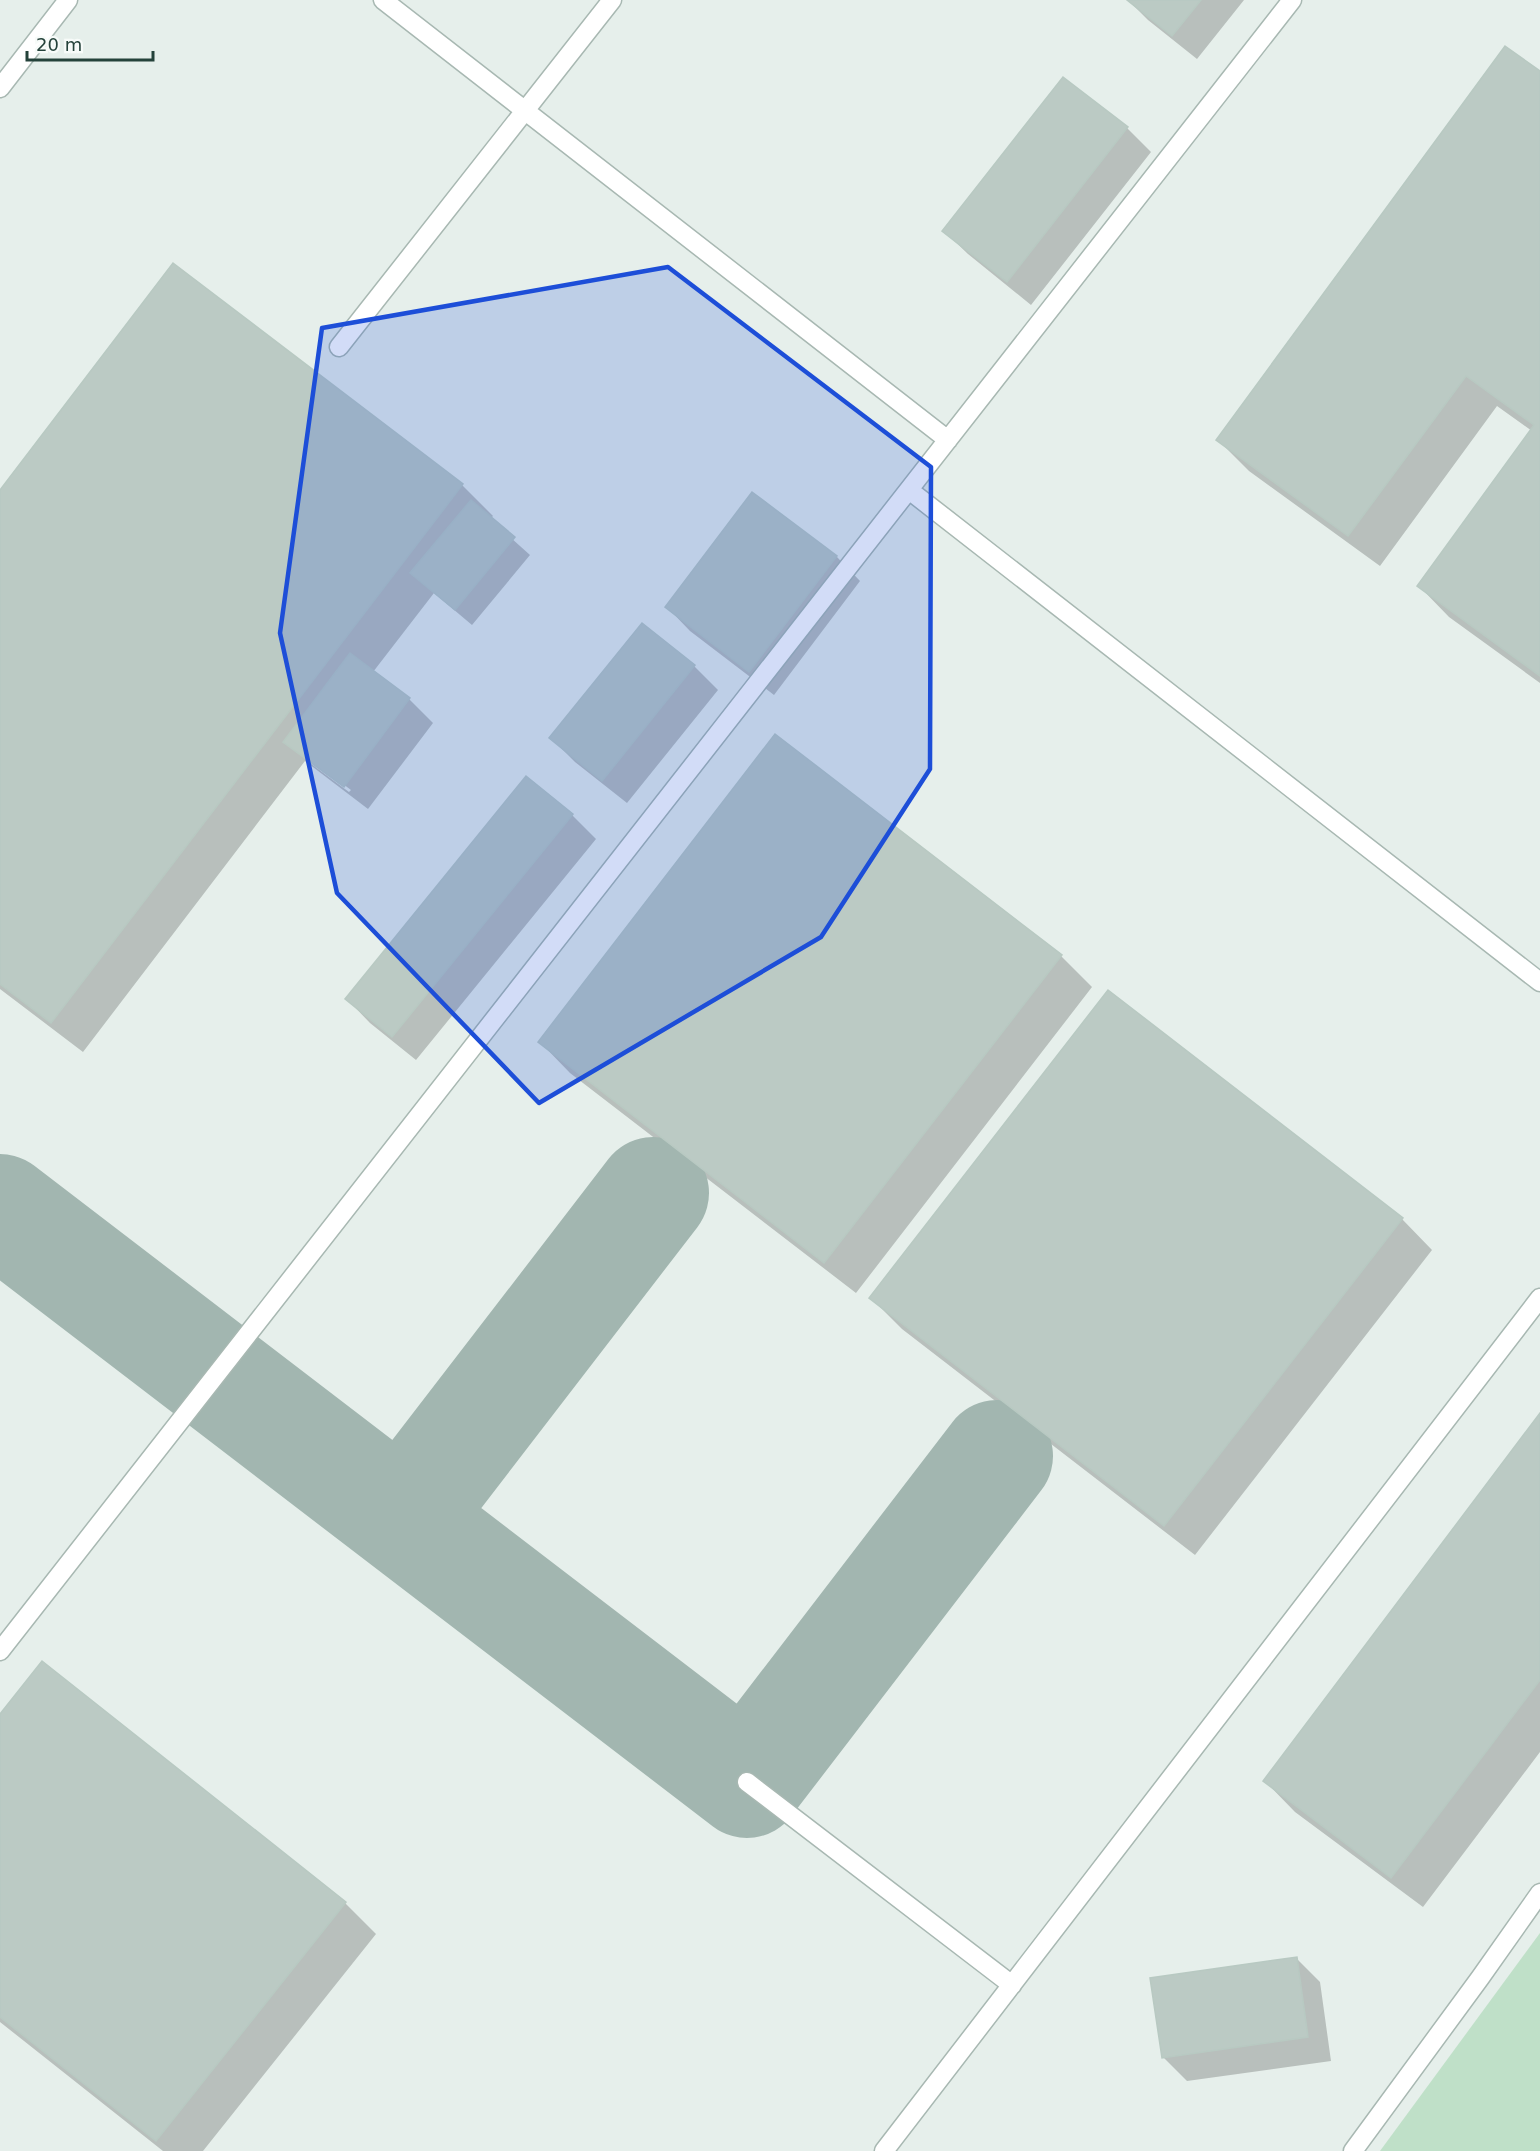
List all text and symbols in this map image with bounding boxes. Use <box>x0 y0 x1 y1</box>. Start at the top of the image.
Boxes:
scale bar <box>27 24 153 62</box>
text: 20 m <box>36 34 82 55</box>

